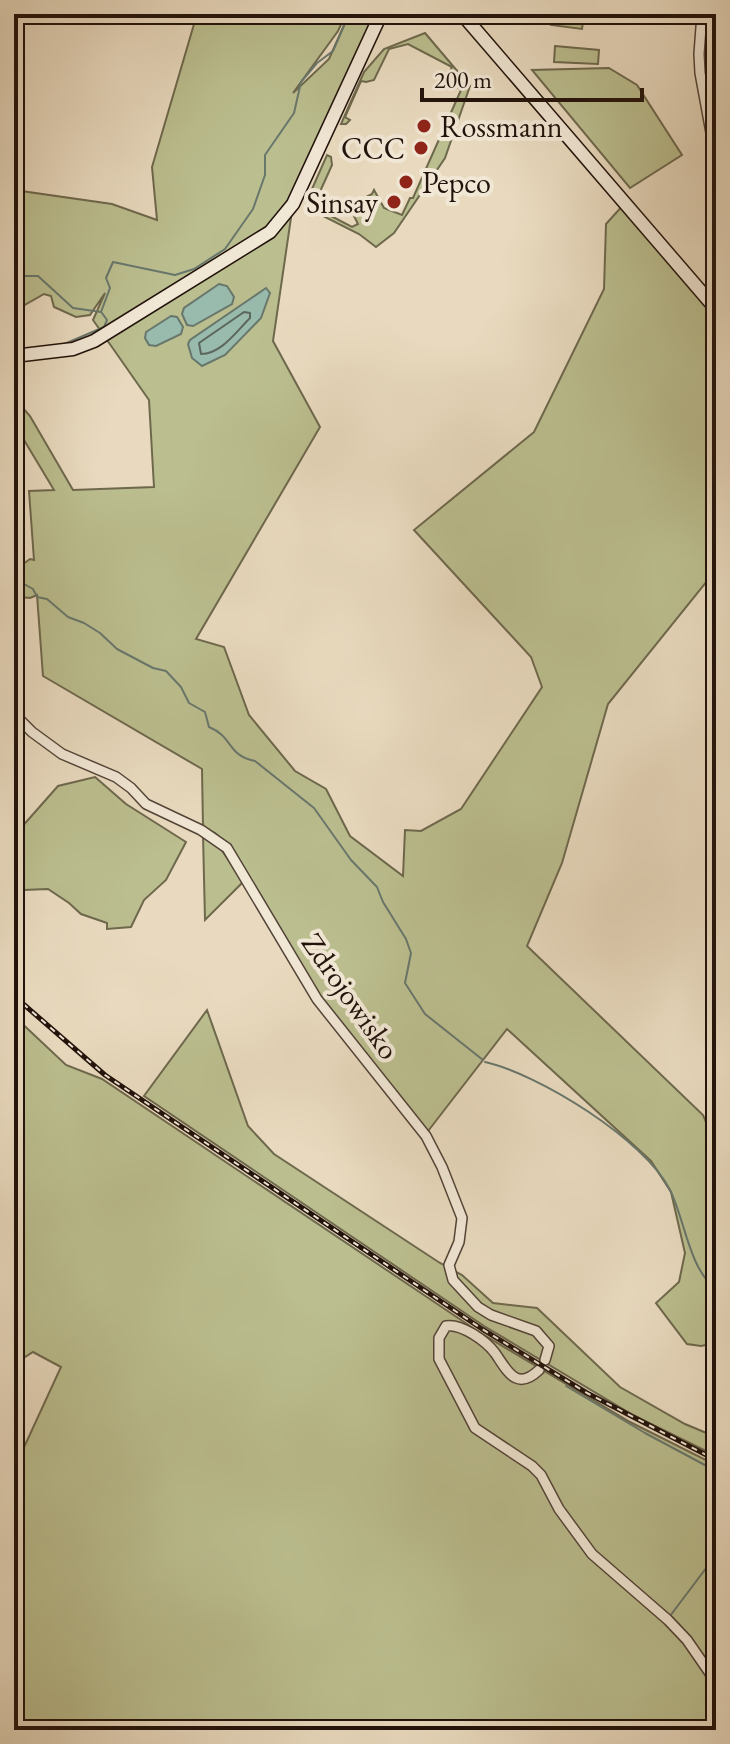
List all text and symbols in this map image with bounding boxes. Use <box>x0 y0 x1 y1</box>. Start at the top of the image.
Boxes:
scale bar <box>422 52 642 102</box>
text: 200 m <box>434 64 492 95</box>
place label: Rossmann <box>440 107 563 146</box>
marker: Rossmann <box>415 117 433 135</box>
place label: CCC <box>341 129 405 168</box>
marker: CCC <box>412 139 430 157</box>
place label: Pepco <box>422 163 491 202</box>
marker: Pepco <box>397 173 415 191</box>
place label: Sinsay <box>306 183 379 222</box>
marker: Sinsay <box>385 193 403 211</box>
street label: Zdrojowisko <box>293 925 409 1067</box>

